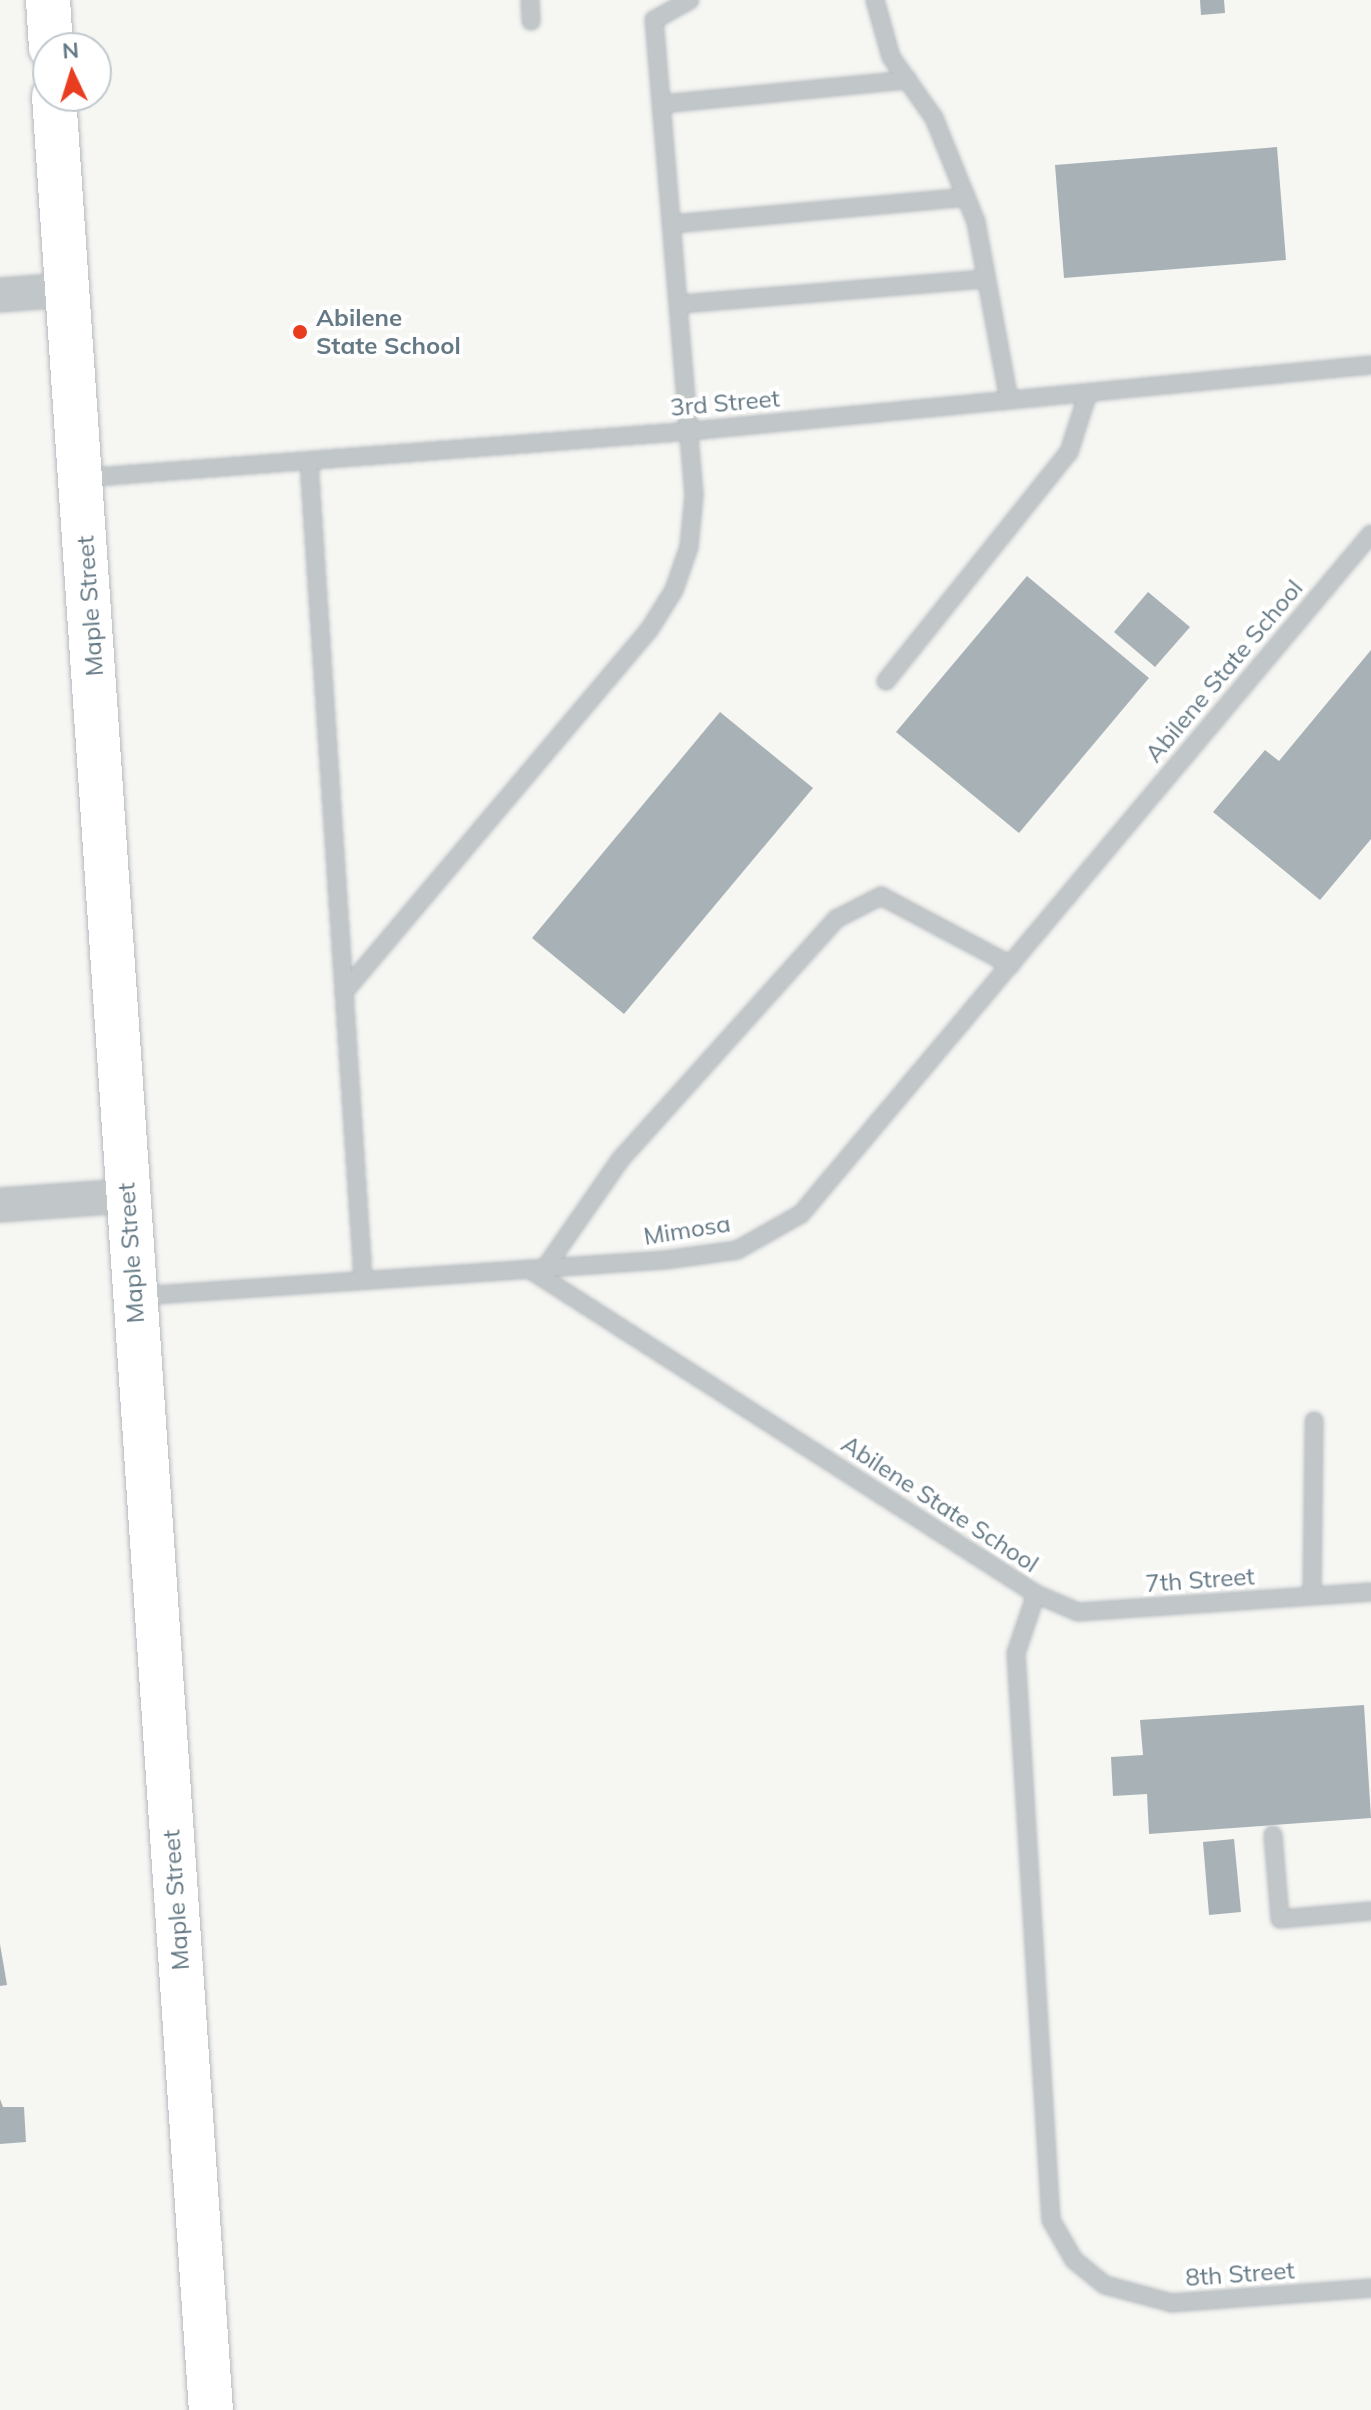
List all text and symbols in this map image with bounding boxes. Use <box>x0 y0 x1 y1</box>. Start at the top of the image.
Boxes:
north arrow <box>32 32 112 112</box>
text: N <box>61 36 80 65</box>
place label: Abilene State School <box>316 304 461 360</box>
marker: Abilene State School <box>291 323 309 341</box>
street label: 3rd Street <box>669 384 781 422</box>
street label: Maple Street <box>71 535 109 677</box>
street label: Abilene State School <box>1139 574 1309 768</box>
street label: Maple Street <box>112 1182 150 1324</box>
street label: Mimosa <box>642 1209 732 1251</box>
street label: Abilene State School <box>836 1429 1044 1579</box>
street label: 7th Street <box>1144 1562 1256 1598</box>
street label: Maple Street <box>157 1829 195 1971</box>
street label: 8th Street <box>1184 2256 1296 2292</box>

